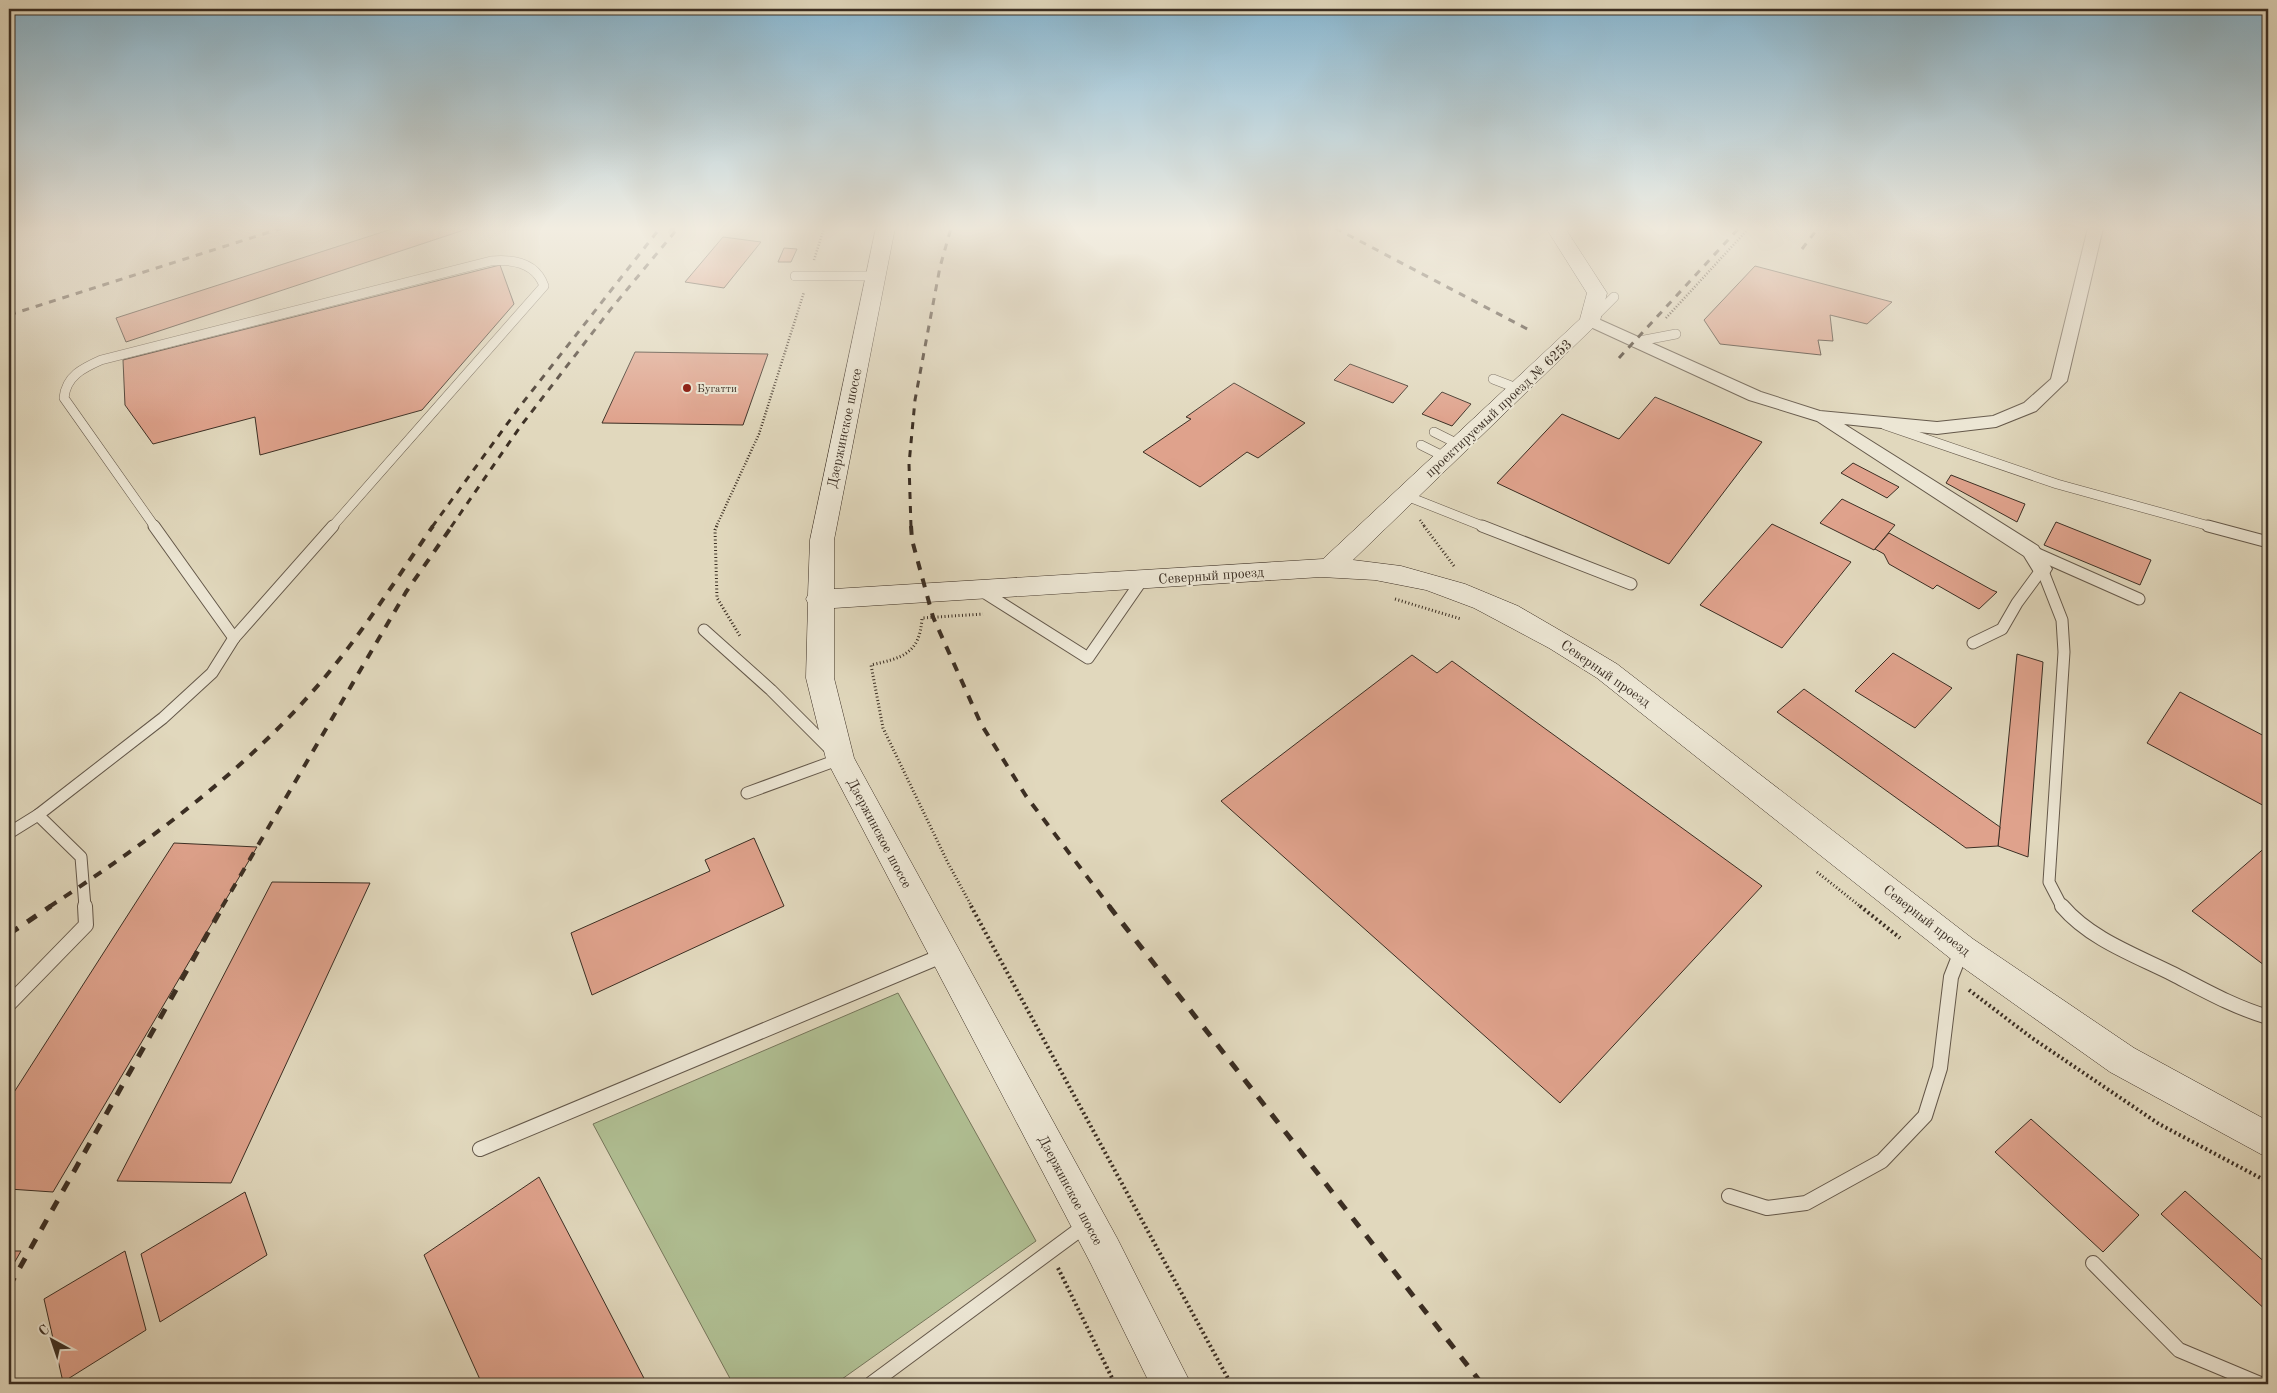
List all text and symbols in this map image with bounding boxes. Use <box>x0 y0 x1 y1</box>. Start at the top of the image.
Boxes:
street label: проектируемый проезд № 6253 <box>1423 337 1575 480</box>
street label: Дзержинское шоссе <box>825 367 865 489</box>
marker: Бугатти <box>681 382 693 394</box>
place label: Бугатти <box>697 384 737 395</box>
street label: Северный проезд <box>1158 565 1264 587</box>
street label: Северный проезд <box>1558 638 1653 710</box>
street label: Дзержинское шоссе <box>844 776 914 891</box>
street label: Северный проезд <box>1880 883 1973 959</box>
street label: Дзержинское шоссе <box>1035 1133 1105 1248</box>
north arrow <box>28 1316 78 1366</box>
text: С <box>36 1322 52 1339</box>

